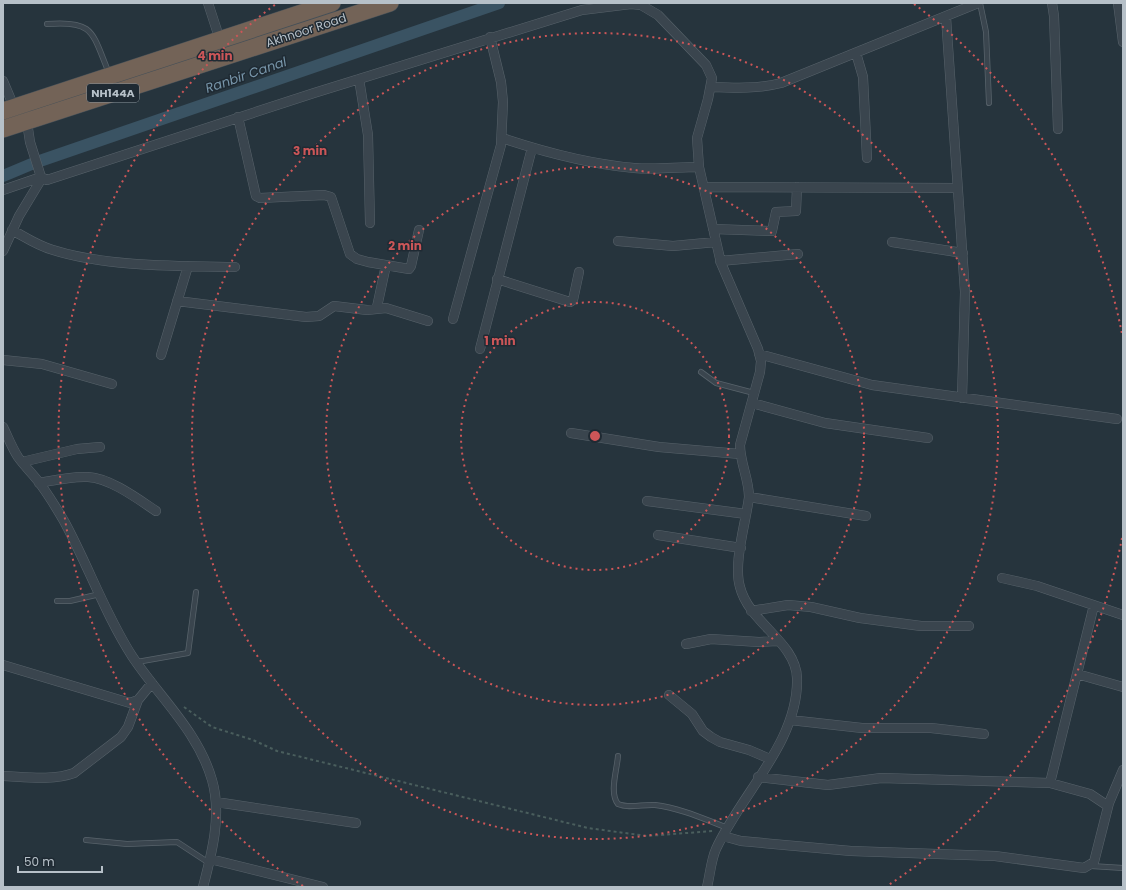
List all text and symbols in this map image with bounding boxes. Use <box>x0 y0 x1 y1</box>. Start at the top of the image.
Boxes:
street label: Akhnoor Road <box>263 9 349 51</box>
text: 4 min <box>197 47 233 64</box>
water label: Ranbir Canal <box>203 52 290 98</box>
road number: NH144A <box>87 84 139 102</box>
text: 3 min <box>293 142 327 159</box>
text: 2 min <box>388 237 422 254</box>
text: 1 min <box>484 332 516 349</box>
centre of rings <box>588 429 602 443</box>
scale bar <box>18 848 102 874</box>
text: 50 m <box>24 853 55 870</box>

